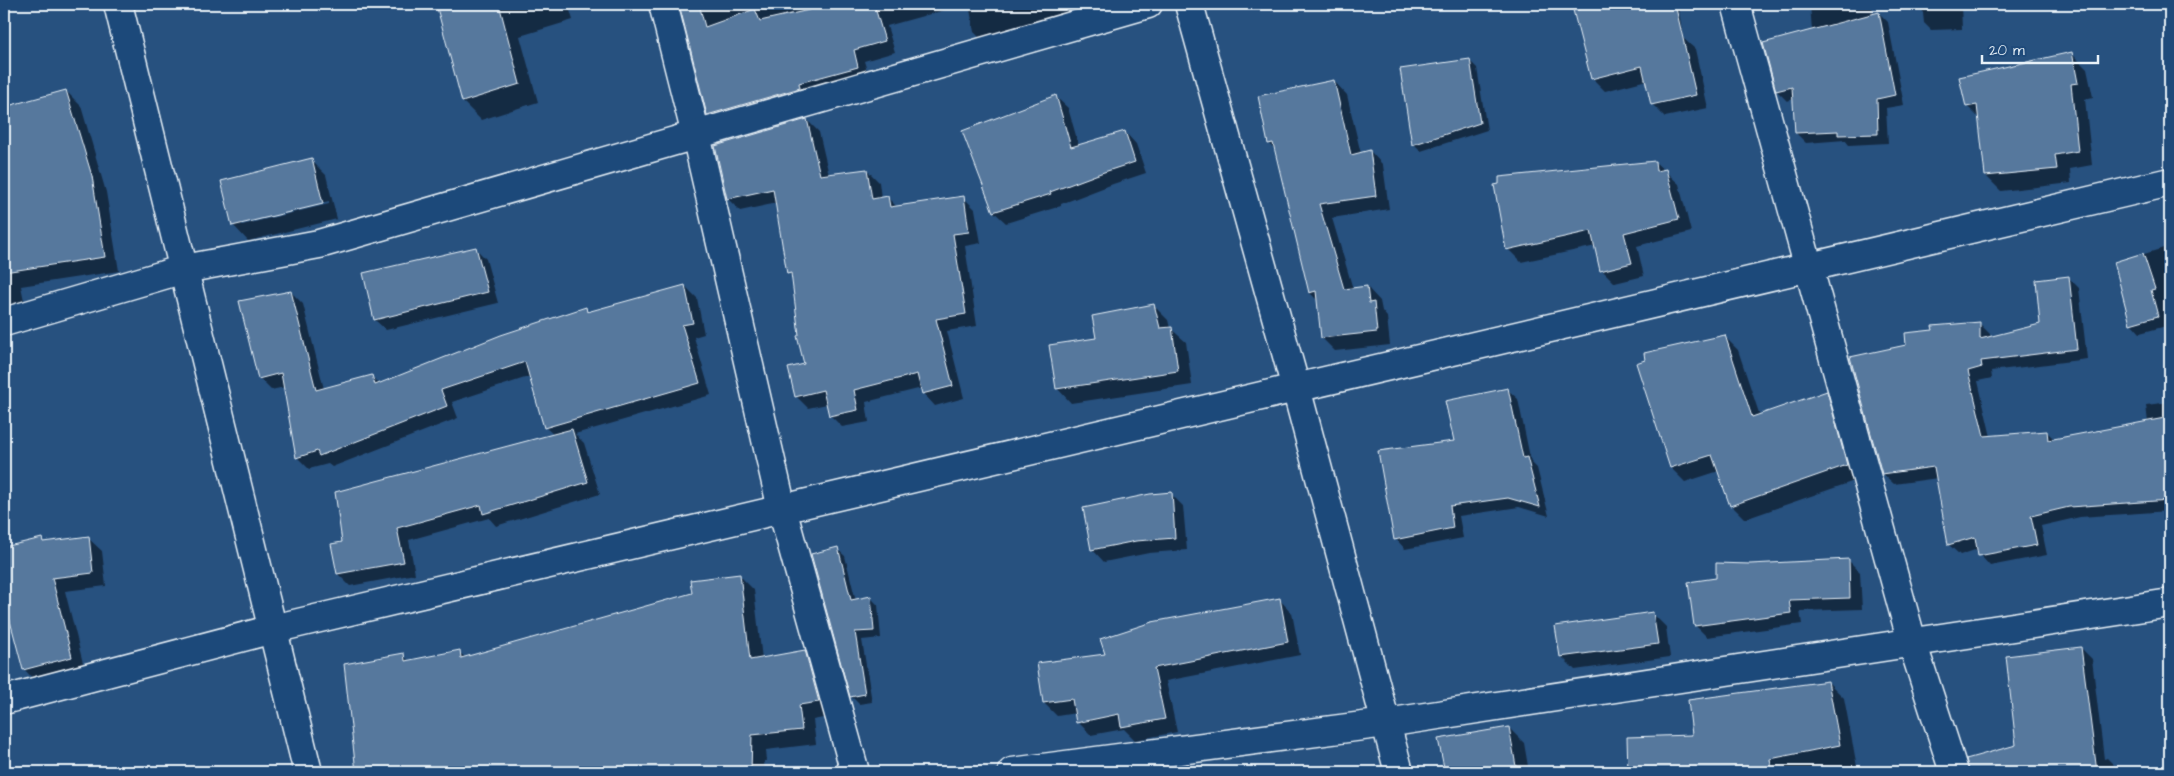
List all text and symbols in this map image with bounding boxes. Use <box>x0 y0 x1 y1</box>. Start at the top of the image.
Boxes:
scale bar <box>1982 32 2098 64</box>
text: 20 m <box>1989 40 2025 61</box>

